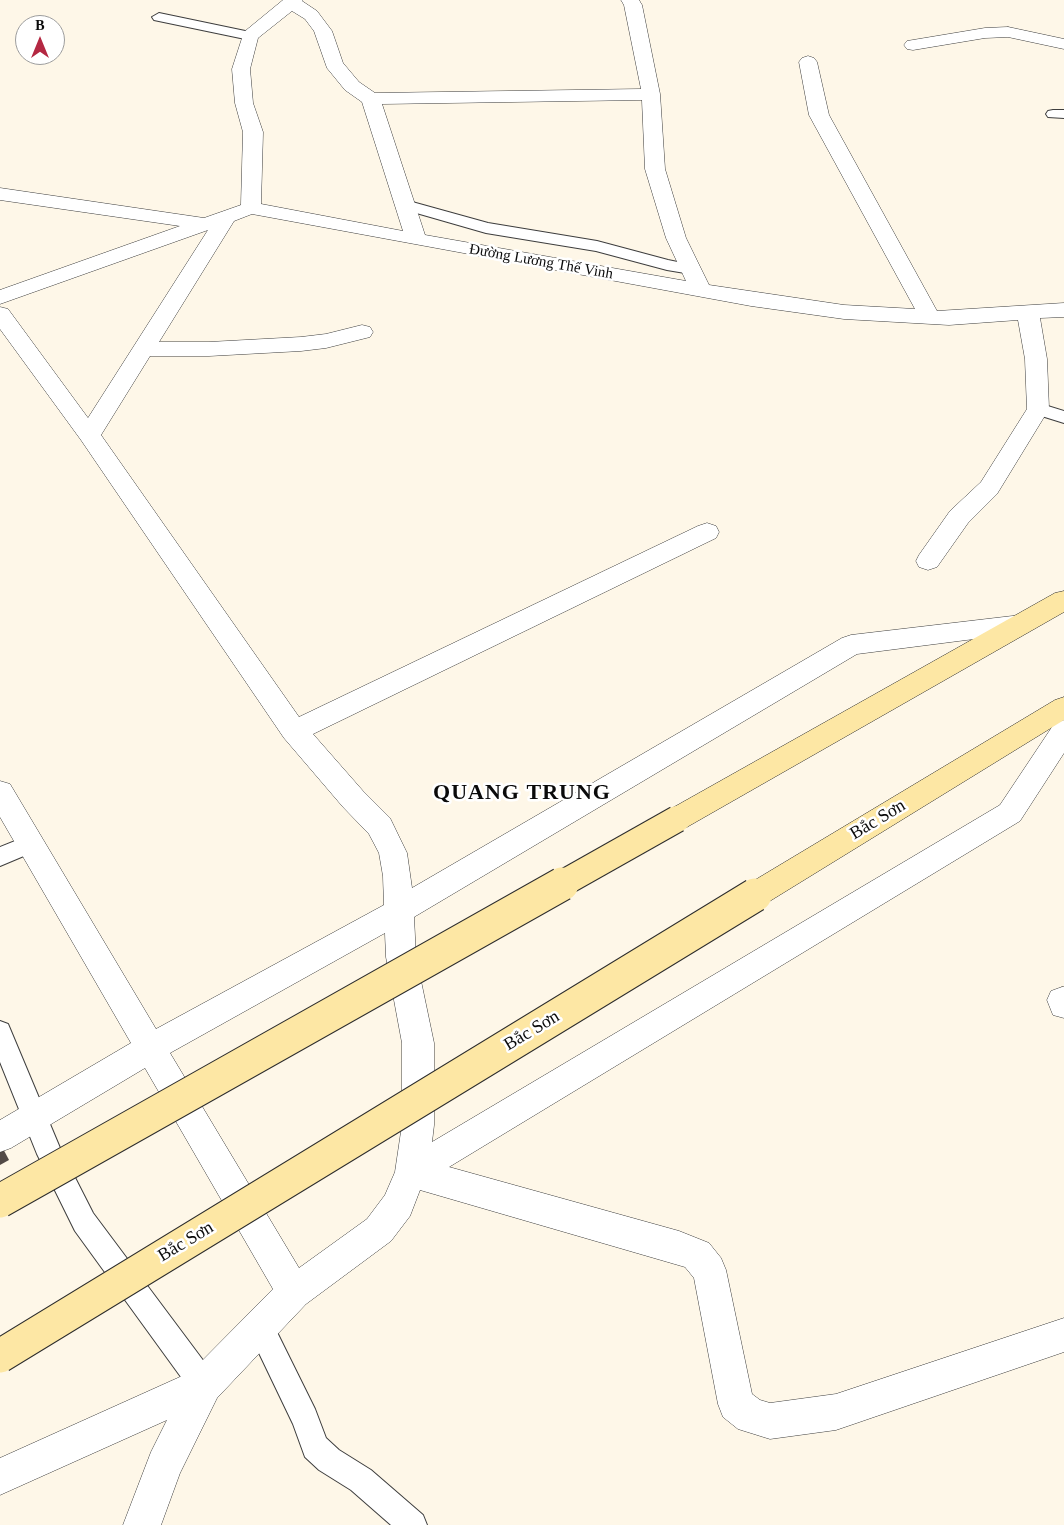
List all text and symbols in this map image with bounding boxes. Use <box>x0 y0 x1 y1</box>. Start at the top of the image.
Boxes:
north arrow <box>15 15 65 65</box>
text: B <box>35 18 45 33</box>
street label: Đường Lương Thế Vinh <box>468 240 614 284</box>
district label: QUANG TRUNG <box>432 780 612 806</box>
street label: Bắc Sơn <box>846 795 910 845</box>
street label: Bắc Sơn <box>500 1006 564 1056</box>
street label: Bắc Sơn <box>154 1217 218 1267</box>

